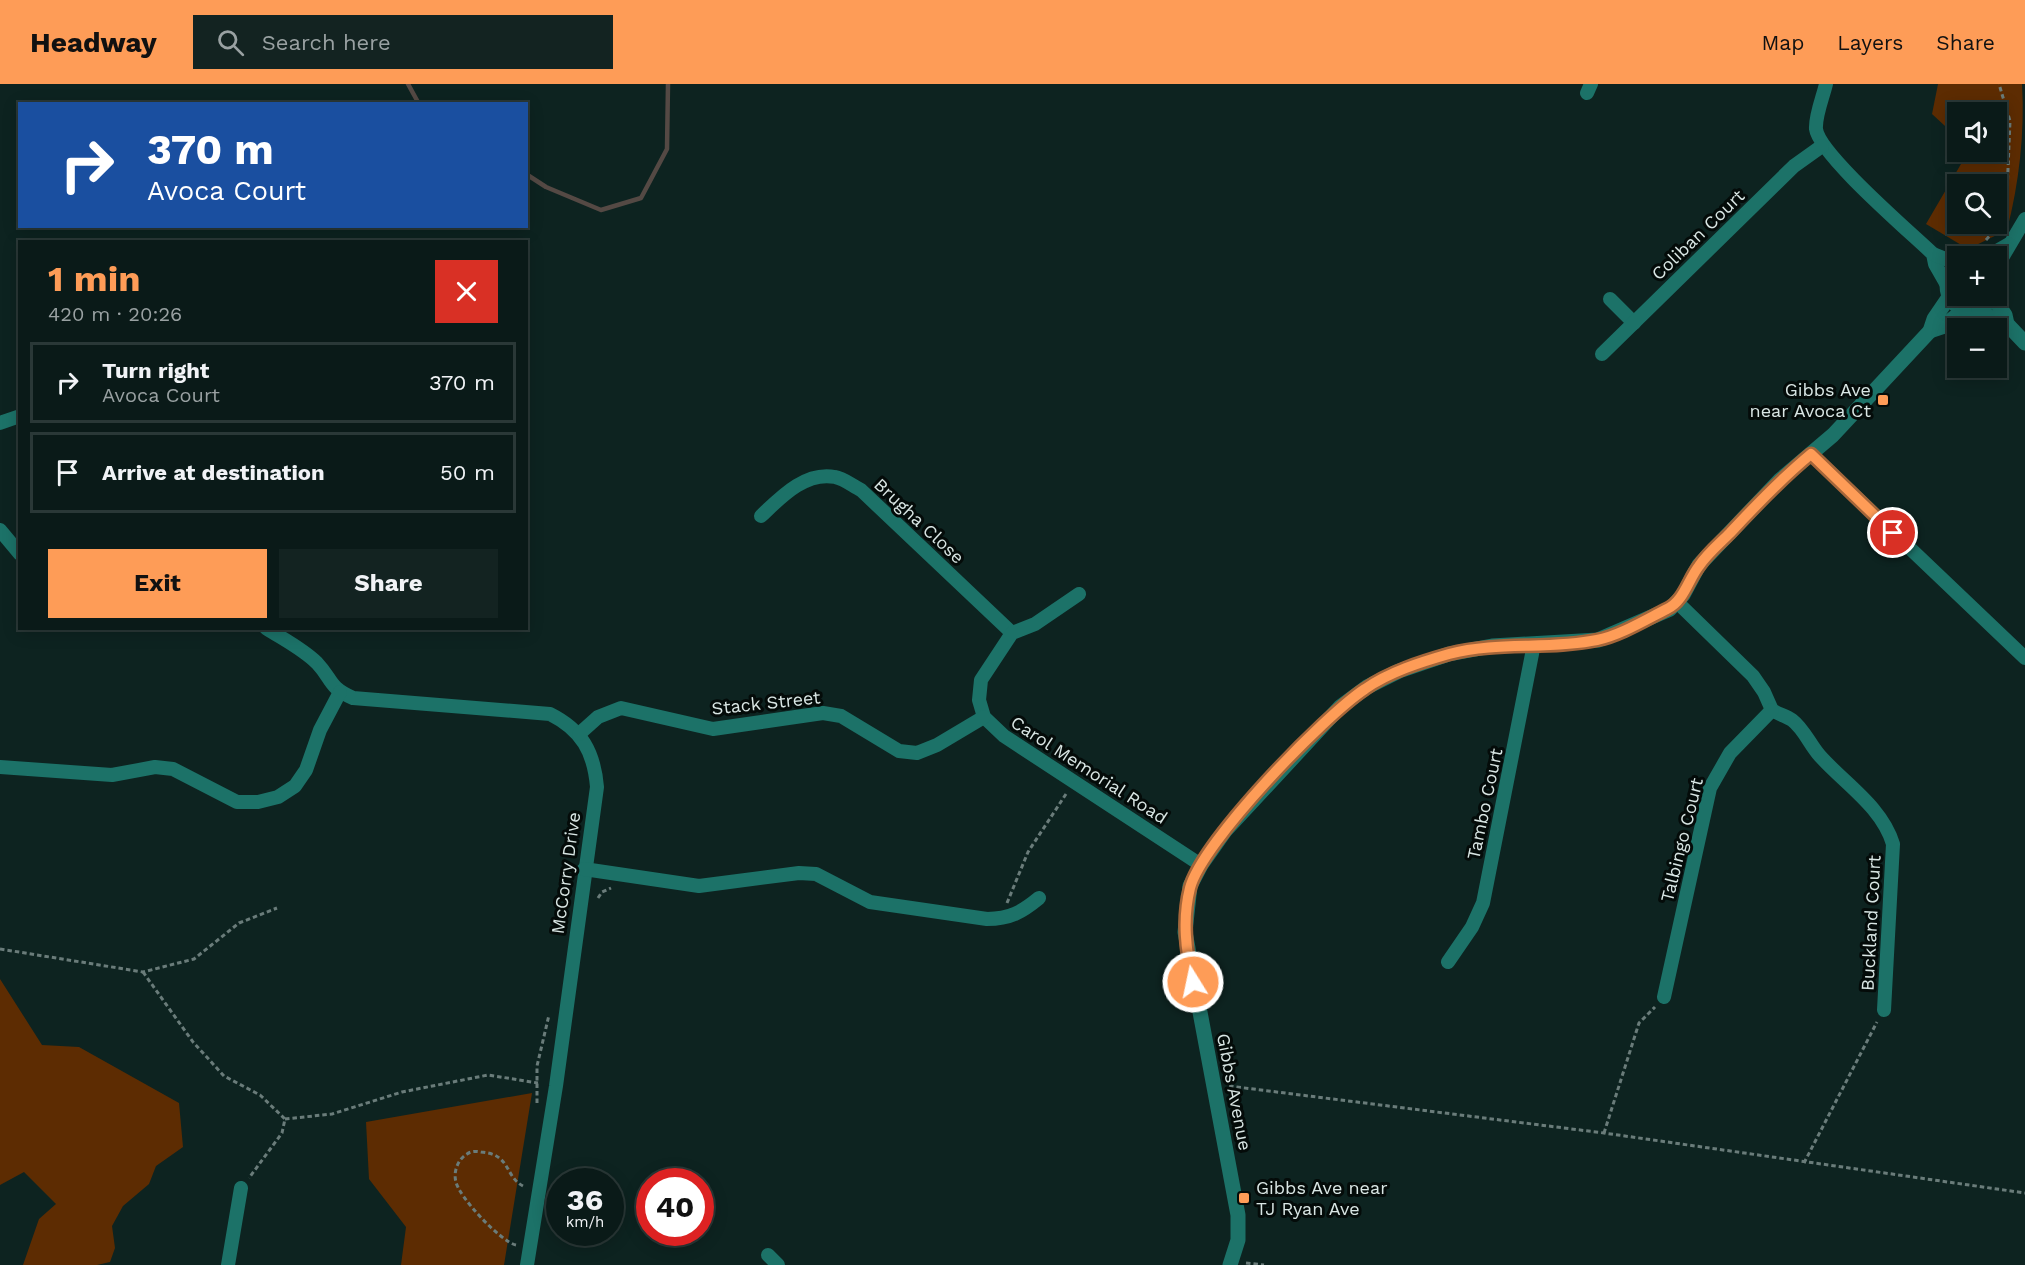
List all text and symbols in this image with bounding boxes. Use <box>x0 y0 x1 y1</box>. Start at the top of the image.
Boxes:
search box <box>193 15 613 69</box>
text: Headway <box>30 26 157 59</box>
icon: search <box>214 26 247 59</box>
text: Search here <box>262 30 391 55</box>
text: Map <box>1761 30 1804 55</box>
text: Layers <box>1837 30 1903 55</box>
text: Share <box>1936 30 1995 55</box>
map controls <box>1947 102 2007 378</box>
button: sound <box>1947 102 2007 162</box>
text: 370 m <box>147 125 274 174</box>
icon: right <box>48 126 126 204</box>
button: search <box>1947 174 2007 234</box>
text: Avoca Court <box>147 175 306 207</box>
street label: Coliban Court <box>1647 185 1749 284</box>
button: + <box>1947 246 2007 306</box>
text: 1 min <box>48 258 140 300</box>
button: close <box>435 260 498 323</box>
text: 420 m · 20:26 <box>48 302 182 326</box>
button: − <box>1947 318 2007 378</box>
text: Turn right <box>102 358 209 383</box>
icon: right <box>51 366 84 399</box>
text: 370 m <box>429 370 495 395</box>
place label: Gibbs Ave near Avoca Ct <box>1750 379 1871 421</box>
text: Avoca Court <box>102 383 220 407</box>
marker: Gibbs Ave near Avoca Ct <box>1876 393 1890 407</box>
icon: arrive <box>51 456 84 489</box>
text: Arrive at destination <box>102 460 325 485</box>
text: 50 m <box>440 460 495 485</box>
street label: Brugha Close <box>870 474 969 568</box>
pin <box>1867 507 1918 558</box>
icon: arrive <box>1876 516 1909 549</box>
button: Exit <box>48 549 267 618</box>
button: Share <box>279 549 498 618</box>
street label: Stack Street <box>710 686 822 719</box>
street label: Carol Memorial Road <box>1007 711 1171 828</box>
street label: Tambo Court <box>1462 746 1507 861</box>
street label: Talbingo Court <box>1656 775 1707 904</box>
street label: McCorry Drive <box>547 811 584 935</box>
street label: Buckland Court <box>1856 854 1885 991</box>
position arrow <box>1161 950 1225 1014</box>
street label: Gibbs Avenue <box>1213 1032 1256 1152</box>
speed limit sign: 40 <box>636 1168 714 1246</box>
place label: Gibbs Ave near TJ Ryan Ave <box>1256 1177 1388 1219</box>
text: 36 <box>567 1182 603 1217</box>
marker: Gibbs Ave near TJ Ryan Ave <box>1237 1191 1251 1205</box>
text: km/h <box>566 1213 604 1231</box>

